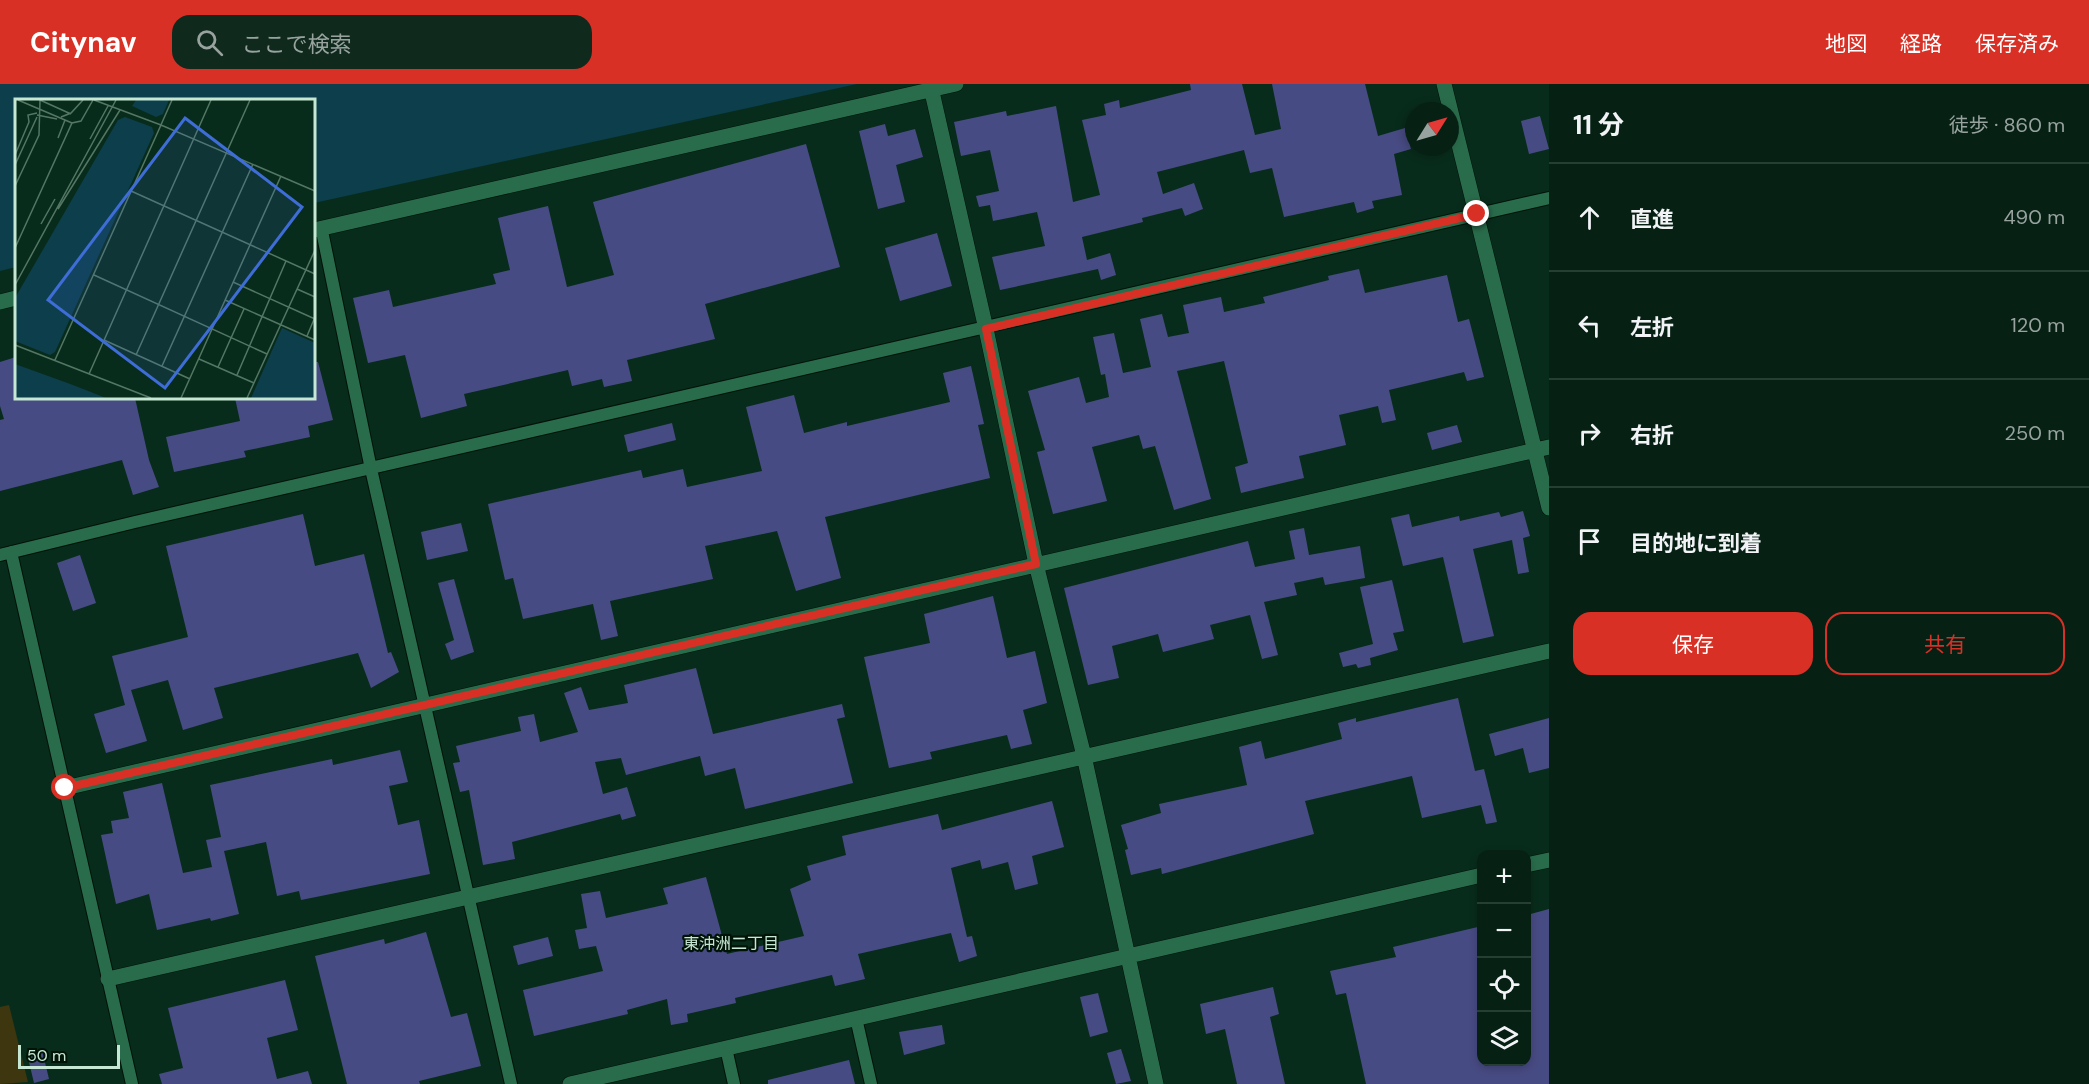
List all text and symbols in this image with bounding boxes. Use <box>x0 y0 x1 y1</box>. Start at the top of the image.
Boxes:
search box <box>172 15 592 69</box>
text: Citynav <box>30 24 136 61</box>
icon: search <box>193 26 226 59</box>
text: ここで検索 <box>241 30 351 59</box>
text: 地図 <box>1825 30 1867 58</box>
text: 経路 <box>1900 30 1942 58</box>
text: 保存済み <box>1975 30 2059 58</box>
inset map <box>15 99 315 399</box>
north arrow <box>1405 102 1459 156</box>
text: 11 分 <box>1573 108 1624 142</box>
text: 徒歩 · 860 m <box>1949 112 2065 138</box>
route end <box>1463 200 1489 226</box>
icon: ahead <box>1573 201 1606 234</box>
text: 490 m <box>2003 204 2065 230</box>
text: 直進 <box>1630 205 1674 234</box>
icon: left <box>1573 309 1606 342</box>
text: 120 m <box>2011 312 2065 338</box>
text: 左折 <box>1630 313 1674 342</box>
icon: right <box>1573 417 1606 450</box>
text: 250 m <box>2004 420 2065 446</box>
text: 右折 <box>1630 421 1674 450</box>
icon: arrive <box>1573 525 1606 558</box>
text: 目的地に到着 <box>1630 529 1762 558</box>
button: 保存 <box>1573 612 1813 675</box>
button: 共有 <box>1825 612 2065 675</box>
route start <box>51 774 77 800</box>
map controls <box>1477 850 1531 1066</box>
button: + <box>1477 850 1531 904</box>
button: − <box>1477 904 1531 958</box>
district label: 東沖洲二丁目 <box>683 933 779 954</box>
button: locate <box>1477 958 1531 1012</box>
button: layers <box>1477 1012 1531 1066</box>
scale bar <box>18 1042 120 1070</box>
text: 50 m <box>27 1045 66 1066</box>

